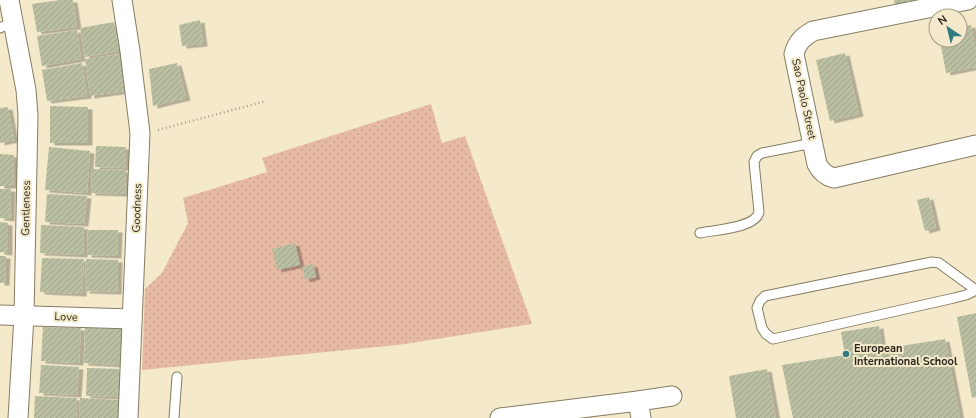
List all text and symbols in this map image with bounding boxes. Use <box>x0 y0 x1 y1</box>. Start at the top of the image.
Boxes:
north arrow <box>928 8 968 48</box>
text: N <box>935 12 950 29</box>
street label: Sao Paolo Street <box>788 57 820 141</box>
street label: Gentleness <box>18 180 34 236</box>
street label: Goodness <box>129 183 145 233</box>
street label: Love <box>54 309 78 325</box>
place label: European International School <box>854 341 958 369</box>
marker: European International School <box>841 349 851 359</box>

